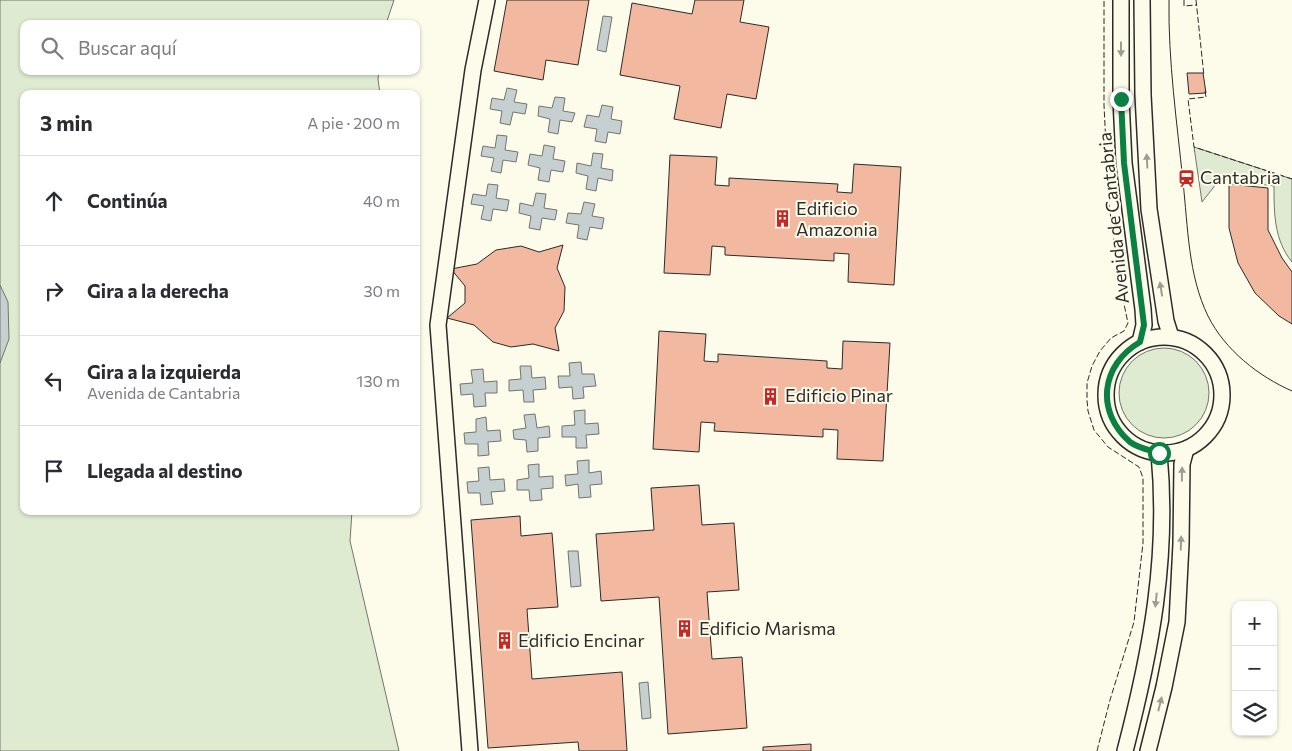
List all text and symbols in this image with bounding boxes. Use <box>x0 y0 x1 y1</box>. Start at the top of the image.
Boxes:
search box <box>20 20 420 75</box>
icon: search <box>38 34 66 62</box>
text: Buscar aquí <box>78 36 177 59</box>
one-way arrow <box>1117 41 1125 57</box>
route end <box>1110 88 1133 111</box>
text: 3 min <box>40 110 93 135</box>
text: A pie · 200 m <box>307 113 400 132</box>
street label: Avenida de Cantabria <box>1093 131 1133 305</box>
one-way arrow <box>1142 152 1150 168</box>
place label: Cantabria <box>1200 166 1281 188</box>
station icon: Cantabria <box>1176 168 1196 188</box>
icon: ahead <box>40 187 68 215</box>
text: Continúa <box>87 189 168 212</box>
text: 40 m <box>363 191 400 210</box>
place label: Edificio Amazonia <box>796 197 878 240</box>
building icon: Edificio Amazonia <box>772 209 792 229</box>
icon: right <box>40 277 68 305</box>
text: Gira a la derecha <box>87 279 229 302</box>
text: 30 m <box>363 281 400 300</box>
one-way arrow <box>1157 281 1165 297</box>
text: Gira a la izquierda <box>87 360 241 383</box>
icon: left <box>40 367 68 395</box>
text: 130 m <box>357 371 400 390</box>
text: Avenida de Cantabria <box>87 383 240 402</box>
place label: Edificio Pinar <box>785 384 893 406</box>
building icon: Edificio Pinar <box>761 386 781 406</box>
route start <box>1148 442 1171 465</box>
icon: arrive <box>40 457 68 485</box>
text: Llegada al destino <box>87 459 243 482</box>
one-way arrow <box>1178 465 1186 481</box>
one-way arrow <box>1177 535 1185 551</box>
one-way arrow <box>1152 593 1160 609</box>
map controls <box>1232 601 1277 736</box>
button: + <box>1232 601 1277 646</box>
place label: Edificio Marisma <box>699 617 836 639</box>
building icon: Edificio Marisma <box>675 619 695 639</box>
place label: Edificio Encinar <box>518 629 645 651</box>
building icon: Edificio Encinar <box>494 631 514 651</box>
button: − <box>1232 646 1277 691</box>
button: layers <box>1232 691 1277 736</box>
one-way arrow <box>1156 696 1164 711</box>

